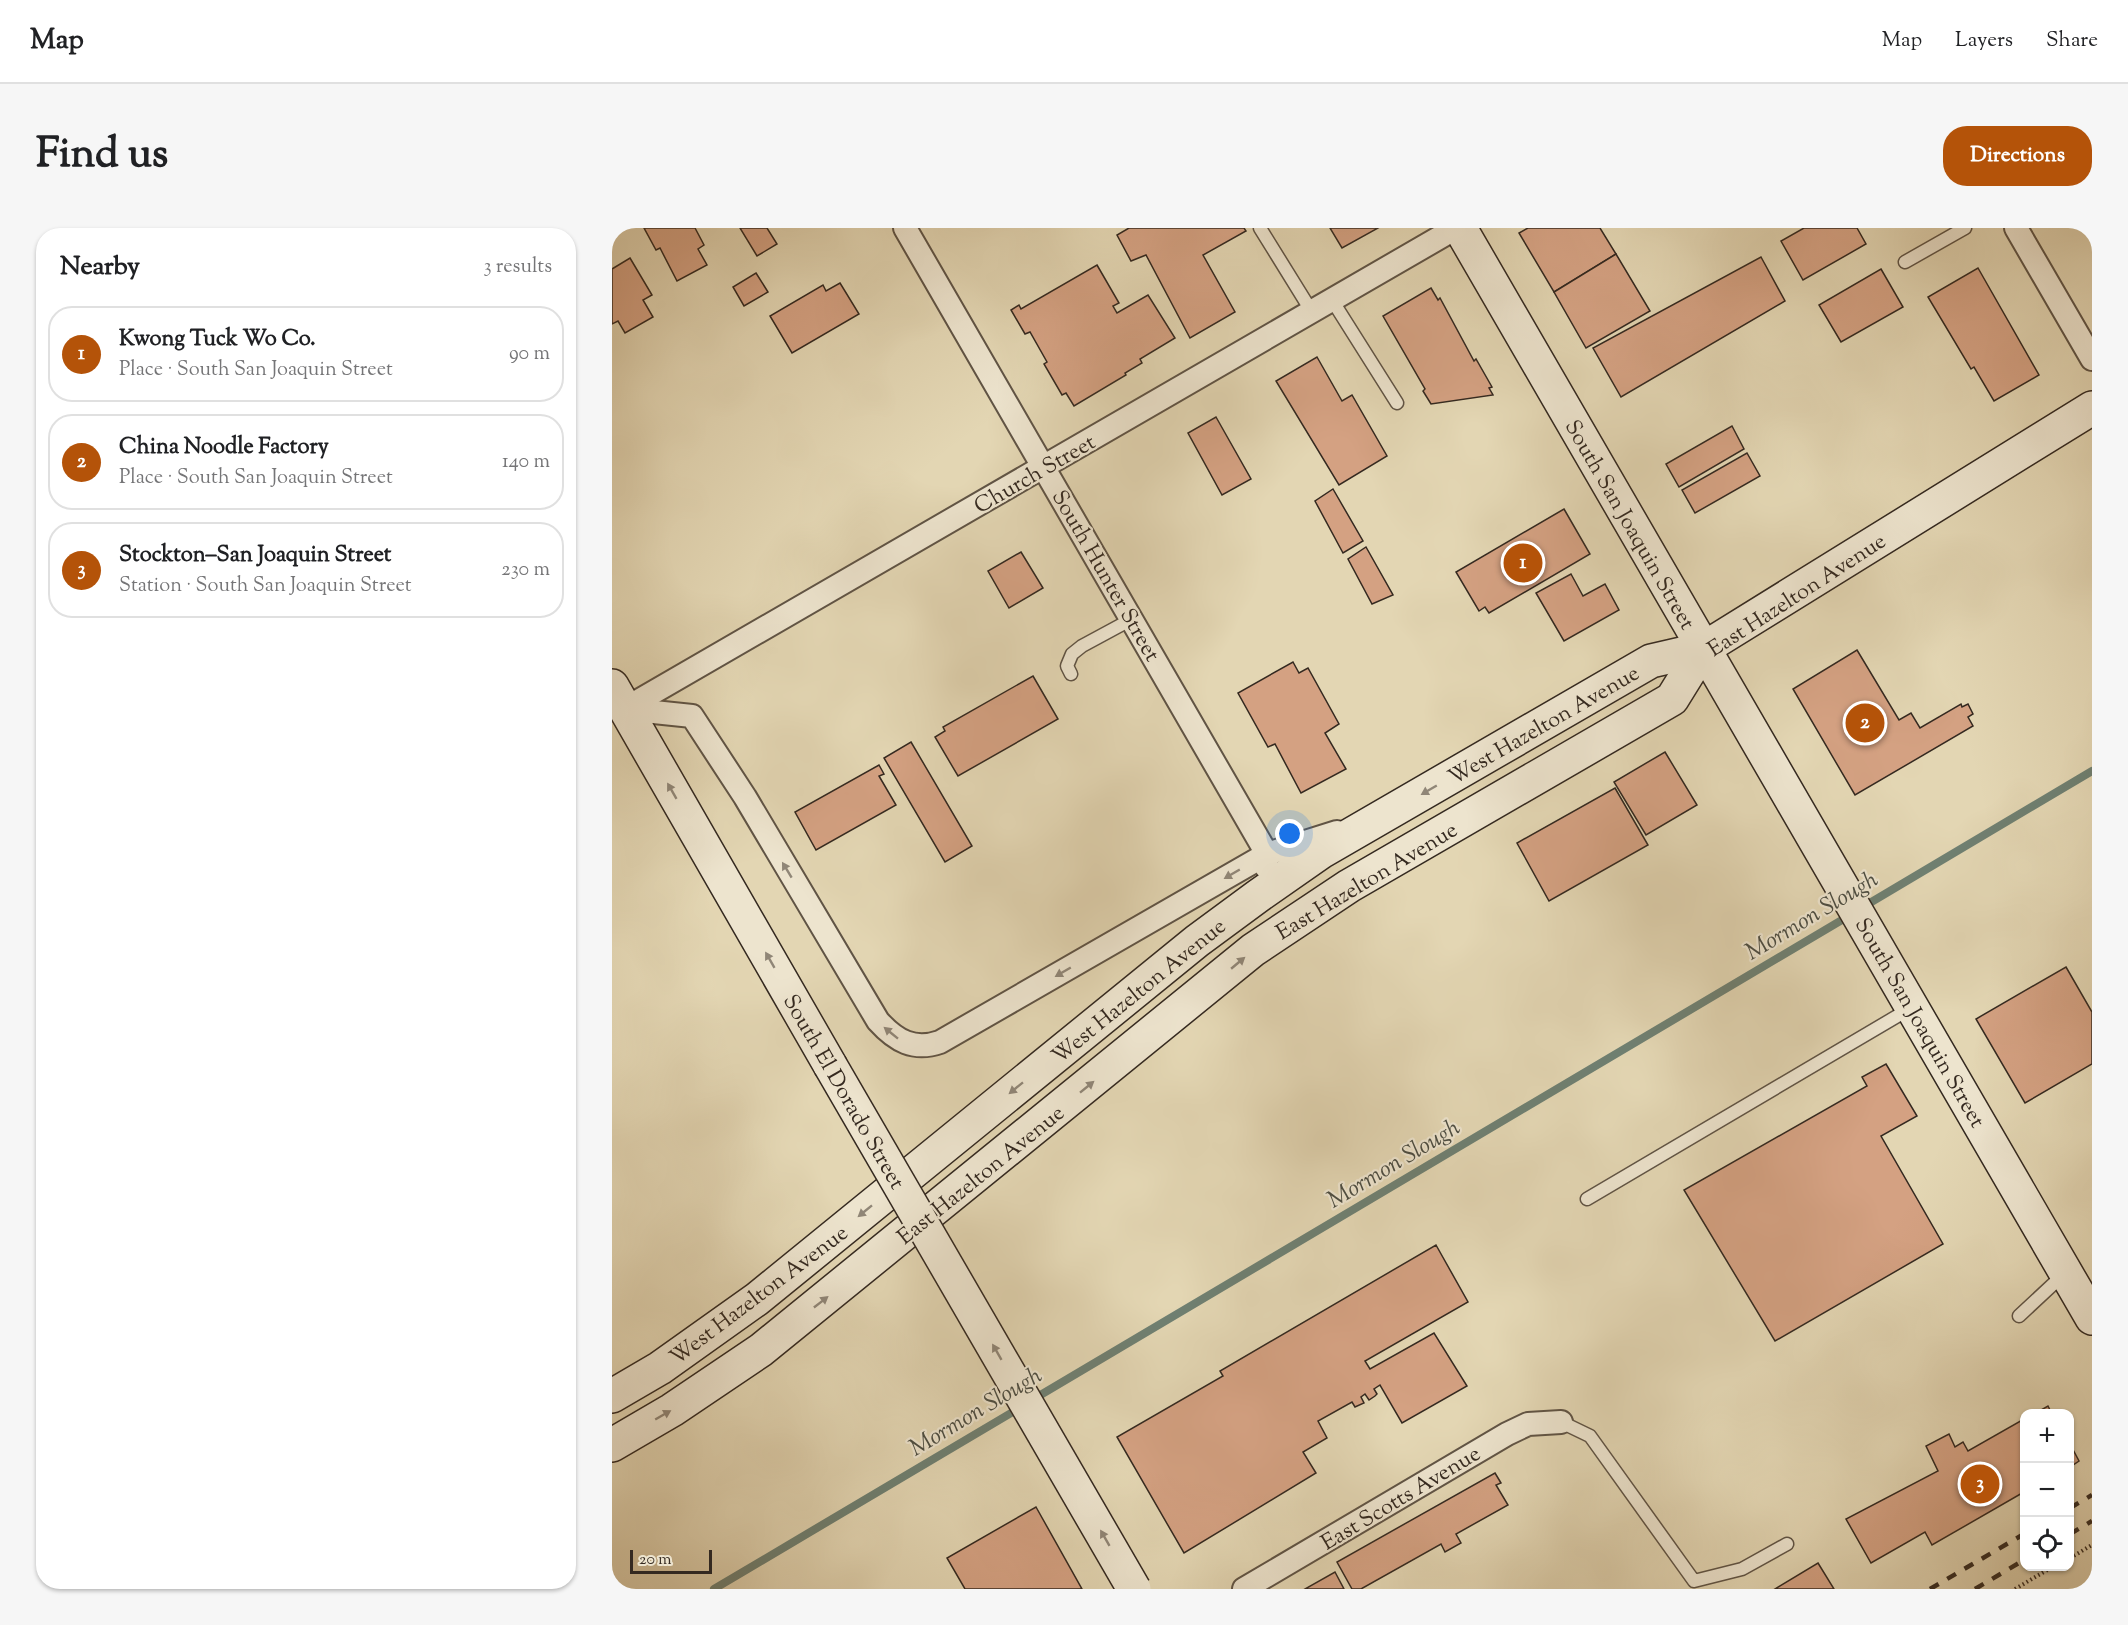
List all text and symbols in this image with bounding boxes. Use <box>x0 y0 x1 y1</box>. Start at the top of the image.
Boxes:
text: Map <box>30 21 84 61</box>
text: Map <box>1882 26 1922 56</box>
text: Layers <box>1955 26 2013 56</box>
text: Share <box>2046 26 2098 56</box>
text: Find us <box>36 126 168 186</box>
button: Directions <box>1943 126 2092 186</box>
text: Nearby <box>60 249 140 286</box>
text: 3 results <box>483 253 552 282</box>
text: Kwong Tuck Wo Co. <box>119 324 316 356</box>
text: 1 <box>78 340 85 369</box>
text: 90 m <box>509 340 550 369</box>
text: Place · South San Joaquin Street <box>119 356 393 385</box>
street label: South San Joaquin Street <box>1555 415 1702 637</box>
street label: Church Street <box>969 428 1103 523</box>
text: China Noodle Factory <box>119 432 329 464</box>
text: 2 <box>77 448 86 477</box>
text: 140 m <box>502 448 550 477</box>
text: Place · South San Joaquin Street <box>119 464 393 493</box>
street label: South Hunter Street <box>1042 485 1167 669</box>
street label: East Hazelton Avenue <box>1702 527 1893 666</box>
text: Stockton–San Joaquin Street <box>119 540 391 572</box>
pin: 1 <box>1504 540 1542 586</box>
text: 3 <box>77 556 86 585</box>
text: 230 m <box>501 556 550 585</box>
text: Station · South San Joaquin Street <box>119 572 412 601</box>
street label: West Hazelton Avenue <box>1443 659 1646 794</box>
pin: 2 <box>1846 700 1884 746</box>
one-way arrow <box>667 782 677 799</box>
one-way arrow <box>1420 785 1437 795</box>
street label: East Hazelton Avenue <box>1271 816 1464 950</box>
your location <box>1275 819 1304 848</box>
one-way arrow <box>781 862 792 878</box>
water label: Mormon Slough <box>1739 863 1885 970</box>
one-way arrow <box>1224 869 1240 880</box>
street label: West Hazelton Avenue <box>1046 912 1234 1073</box>
street label: South San Joaquin Street <box>1845 913 1992 1135</box>
one-way arrow <box>764 952 775 968</box>
one-way arrow <box>1230 957 1245 970</box>
one-way arrow <box>1054 967 1071 977</box>
street label: South El Dorado Street <box>773 989 912 1196</box>
one-way arrow <box>883 1027 899 1040</box>
one-way arrow <box>1008 1081 1024 1094</box>
one-way arrow <box>1079 1081 1094 1094</box>
street label: East Hazelton Avenue <box>891 1099 1072 1254</box>
water label: Mormon Slough <box>1321 1111 1467 1218</box>
one-way arrow <box>858 1204 873 1217</box>
street label: West Hazelton Avenue <box>664 1219 856 1374</box>
one-way arrow <box>814 1297 829 1309</box>
one-way arrow <box>991 1344 1002 1360</box>
water label: Mormon Slough <box>903 1359 1049 1466</box>
map controls <box>2020 1409 2074 1571</box>
button: + <box>2020 1409 2074 1463</box>
one-way arrow <box>655 1410 671 1421</box>
street label: East Scotts Avenue <box>1316 1439 1487 1560</box>
pin: 3 <box>1960 1462 2000 1506</box>
button: − <box>2020 1463 2074 1517</box>
button: locate <box>2020 1517 2074 1571</box>
one-way arrow <box>1100 1529 1110 1546</box>
scale bar <box>630 1547 712 1574</box>
text: 20 m <box>639 1549 672 1572</box>

